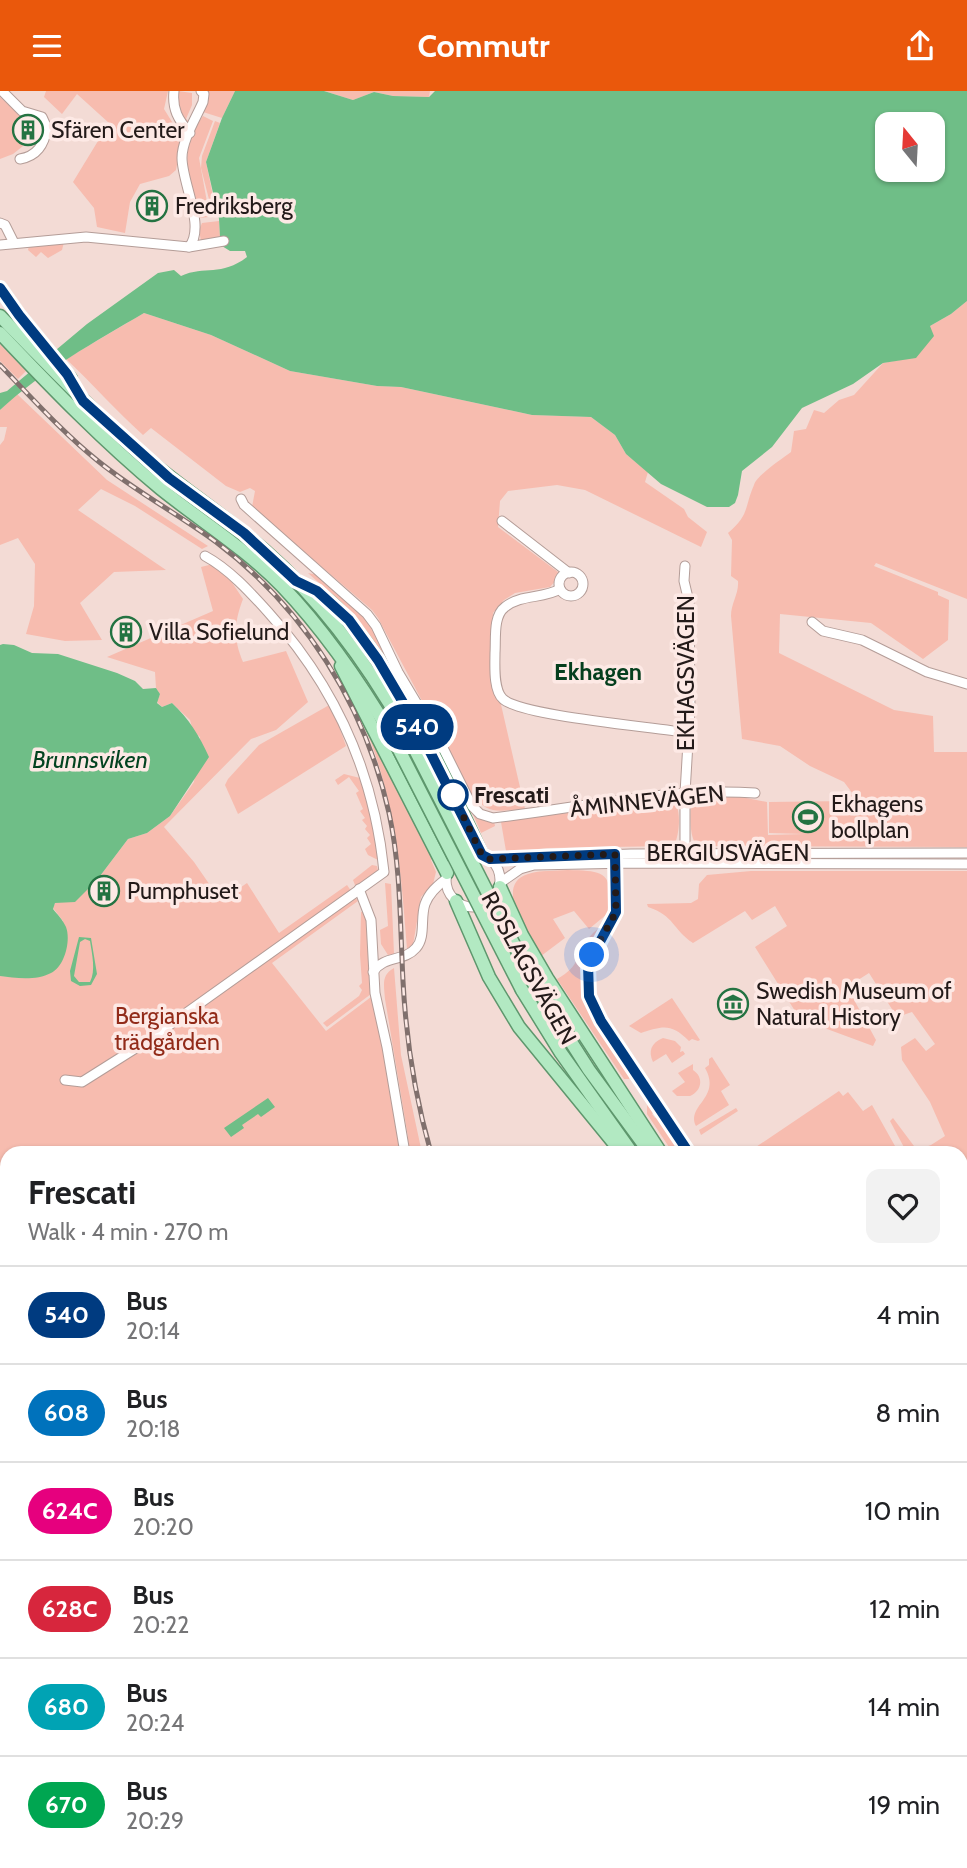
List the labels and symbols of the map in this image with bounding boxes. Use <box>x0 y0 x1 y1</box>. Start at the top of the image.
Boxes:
north arrow <box>875 112 945 182</box>
building icon: Sfären Center <box>11 113 45 147</box>
place label: Sfären Center <box>51 116 185 144</box>
building icon: Fredriksberg <box>135 189 169 223</box>
place label: Fredriksberg <box>175 192 293 220</box>
street label: EKHAGSVÄGEN <box>672 595 700 751</box>
building icon: Villa Sofielund <box>109 615 143 649</box>
place label: Villa Sofielund <box>149 618 289 646</box>
district label: Ekhagen <box>554 657 642 686</box>
line badge: 540 <box>377 704 457 750</box>
water label: Brunnsviken <box>32 745 148 774</box>
street label: ÅMINNEVÄGEN <box>568 778 726 823</box>
marker: Frescati <box>438 780 468 810</box>
place label: Frescati <box>474 781 549 809</box>
place label: Ekhagens bollplan <box>831 790 923 844</box>
sports icon: Ekhagens bollplan <box>791 800 825 834</box>
street label: BERGIUSVÄGEN <box>647 839 809 867</box>
building icon: Pumphuset <box>87 874 121 908</box>
place label: Pumphuset <box>127 877 239 905</box>
street label: ROSLAGSVÄGEN <box>475 887 583 1049</box>
your location <box>574 937 609 972</box>
place label: Swedish Museum of Natural History <box>756 977 952 1031</box>
museum icon: Swedish Museum of Natural History <box>716 987 750 1021</box>
park label: Bergianska trädgården <box>114 1002 220 1056</box>

